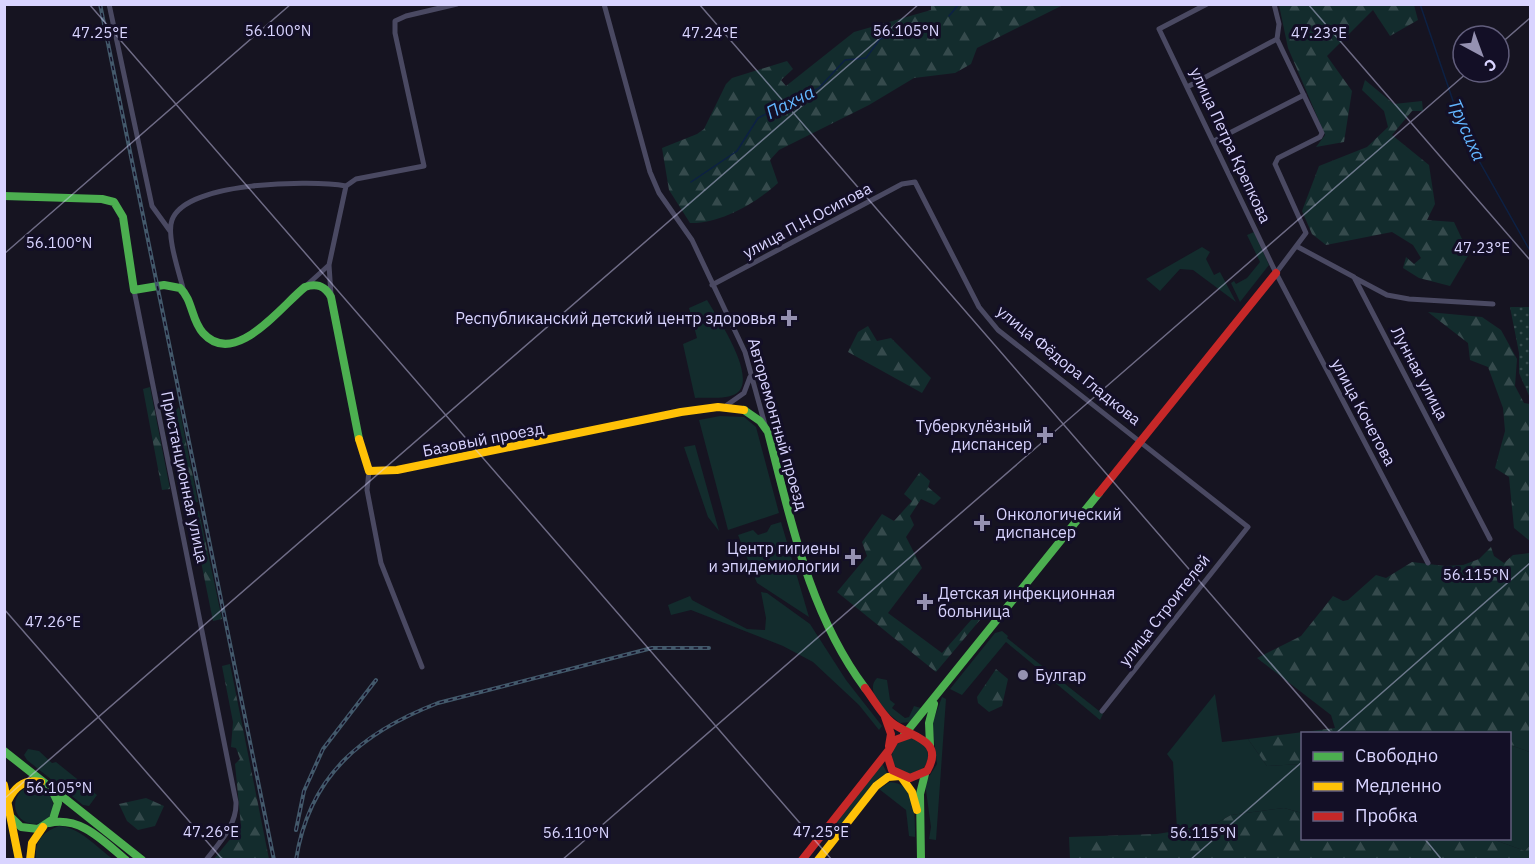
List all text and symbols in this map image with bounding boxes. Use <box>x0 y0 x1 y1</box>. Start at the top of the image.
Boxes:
text: 56.100°N <box>245 21 311 40</box>
text: 56.105°N <box>873 21 939 40</box>
text: 47.25°E <box>72 23 128 42</box>
text: 47.24°E <box>682 23 738 42</box>
text: 47.23°E <box>1291 23 1347 42</box>
north arrow <box>1451 24 1511 84</box>
text: С <box>1480 54 1501 76</box>
street label: улица Петра Крепкова <box>1186 64 1276 227</box>
water label: Пахча <box>762 80 818 124</box>
water label: Трусиха <box>1443 95 1491 165</box>
street label: улица П.Н.Осипова <box>739 177 875 262</box>
text: 56.100°N <box>26 233 92 252</box>
text: 47.23°E <box>1454 238 1510 257</box>
street label: улица Фёдора Гладкова <box>993 301 1145 430</box>
place label: Республиканский детский центр здоровья <box>455 308 776 328</box>
marker: Республиканский детский центр здоровья <box>780 309 798 327</box>
street label: Лунная улица <box>1387 323 1453 424</box>
street label: Авторемонтный проезд <box>744 336 812 513</box>
street label: улица Кочетова <box>1327 355 1401 469</box>
street label: Пристанционная улица <box>157 389 213 565</box>
place label: Туберкулёзный диспансер <box>916 416 1032 454</box>
street label: Базовый проезд <box>421 417 546 461</box>
marker: Туберкулёзный диспансер <box>1036 426 1054 444</box>
place label: Онкологический диспансер <box>996 504 1122 542</box>
marker: Онкологический диспансер <box>973 514 991 532</box>
place label: Центр гигиены и эпидемиологии <box>709 538 840 576</box>
marker: Центр гигиены и эпидемиологии <box>844 548 862 566</box>
street label: улица Строителей <box>1114 550 1214 670</box>
text: 56.115°N <box>1443 565 1509 584</box>
place label: Детская инфекционная больница <box>938 583 1115 621</box>
marker: Детская инфекционная больница <box>916 593 934 611</box>
text: 47.26°E <box>25 612 81 631</box>
place label: Булгар <box>1035 665 1086 685</box>
marker: Булгар <box>1016 668 1030 682</box>
legend <box>1301 732 1511 840</box>
text: Свободно <box>1355 744 1438 767</box>
text: Медленно <box>1355 774 1442 797</box>
text: 56.105°N <box>26 778 92 797</box>
text: Пробка <box>1355 804 1418 827</box>
text: 47.26°E <box>183 822 239 841</box>
text: 47.25°E <box>793 822 849 841</box>
text: 56.110°N <box>543 823 609 842</box>
text: 56.115°N <box>1170 823 1236 842</box>

